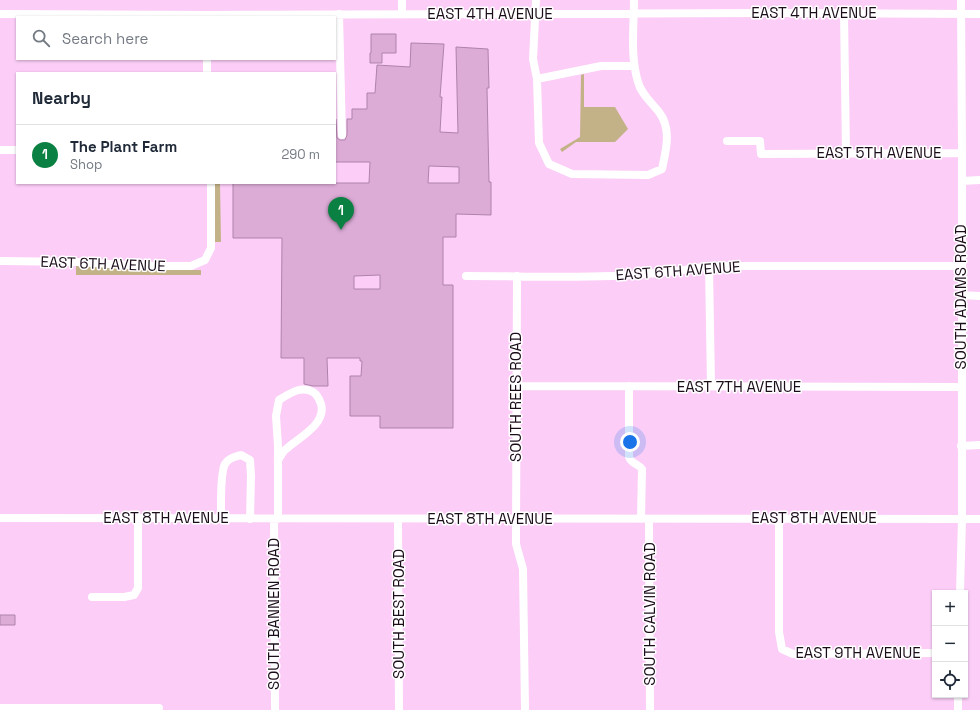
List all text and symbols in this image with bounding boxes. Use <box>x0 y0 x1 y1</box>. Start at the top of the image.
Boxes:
street label: EAST 4TH AVENUE <box>751 3 877 22</box>
street label: EAST 4TH AVENUE <box>427 4 553 23</box>
search box <box>16 16 336 60</box>
icon: search <box>30 27 52 49</box>
text: Search here <box>62 29 148 48</box>
text: Nearby <box>32 87 91 109</box>
text: The Plant Farm <box>70 137 177 156</box>
street label: EAST 5TH AVENUE <box>817 143 941 162</box>
text: 1 <box>42 146 48 163</box>
text: 290 m <box>281 146 320 163</box>
text: Shop <box>70 156 102 173</box>
pin: 1 <box>328 197 354 230</box>
street label: SOUTH ADAMS ROAD <box>951 224 970 370</box>
street label: EAST 6TH AVENUE <box>40 252 166 275</box>
street label: EAST 6TH AVENUE <box>615 257 741 284</box>
street label: SOUTH REES ROAD <box>506 332 525 462</box>
street label: EAST 7TH AVENUE <box>677 377 801 396</box>
your location <box>620 432 640 452</box>
street label: EAST 8TH AVENUE <box>103 508 229 527</box>
street label: EAST 8TH AVENUE <box>751 508 877 527</box>
street label: EAST 8TH AVENUE <box>427 509 553 528</box>
street label: SOUTH BANNEN ROAD <box>264 538 283 690</box>
street label: SOUTH CALVIN ROAD <box>640 542 659 686</box>
street label: SOUTH BEST ROAD <box>389 549 408 679</box>
map controls <box>932 590 968 698</box>
button: + <box>932 590 968 626</box>
button: − <box>932 626 968 662</box>
street label: EAST 9TH AVENUE <box>795 643 921 662</box>
button: locate <box>932 662 968 698</box>

